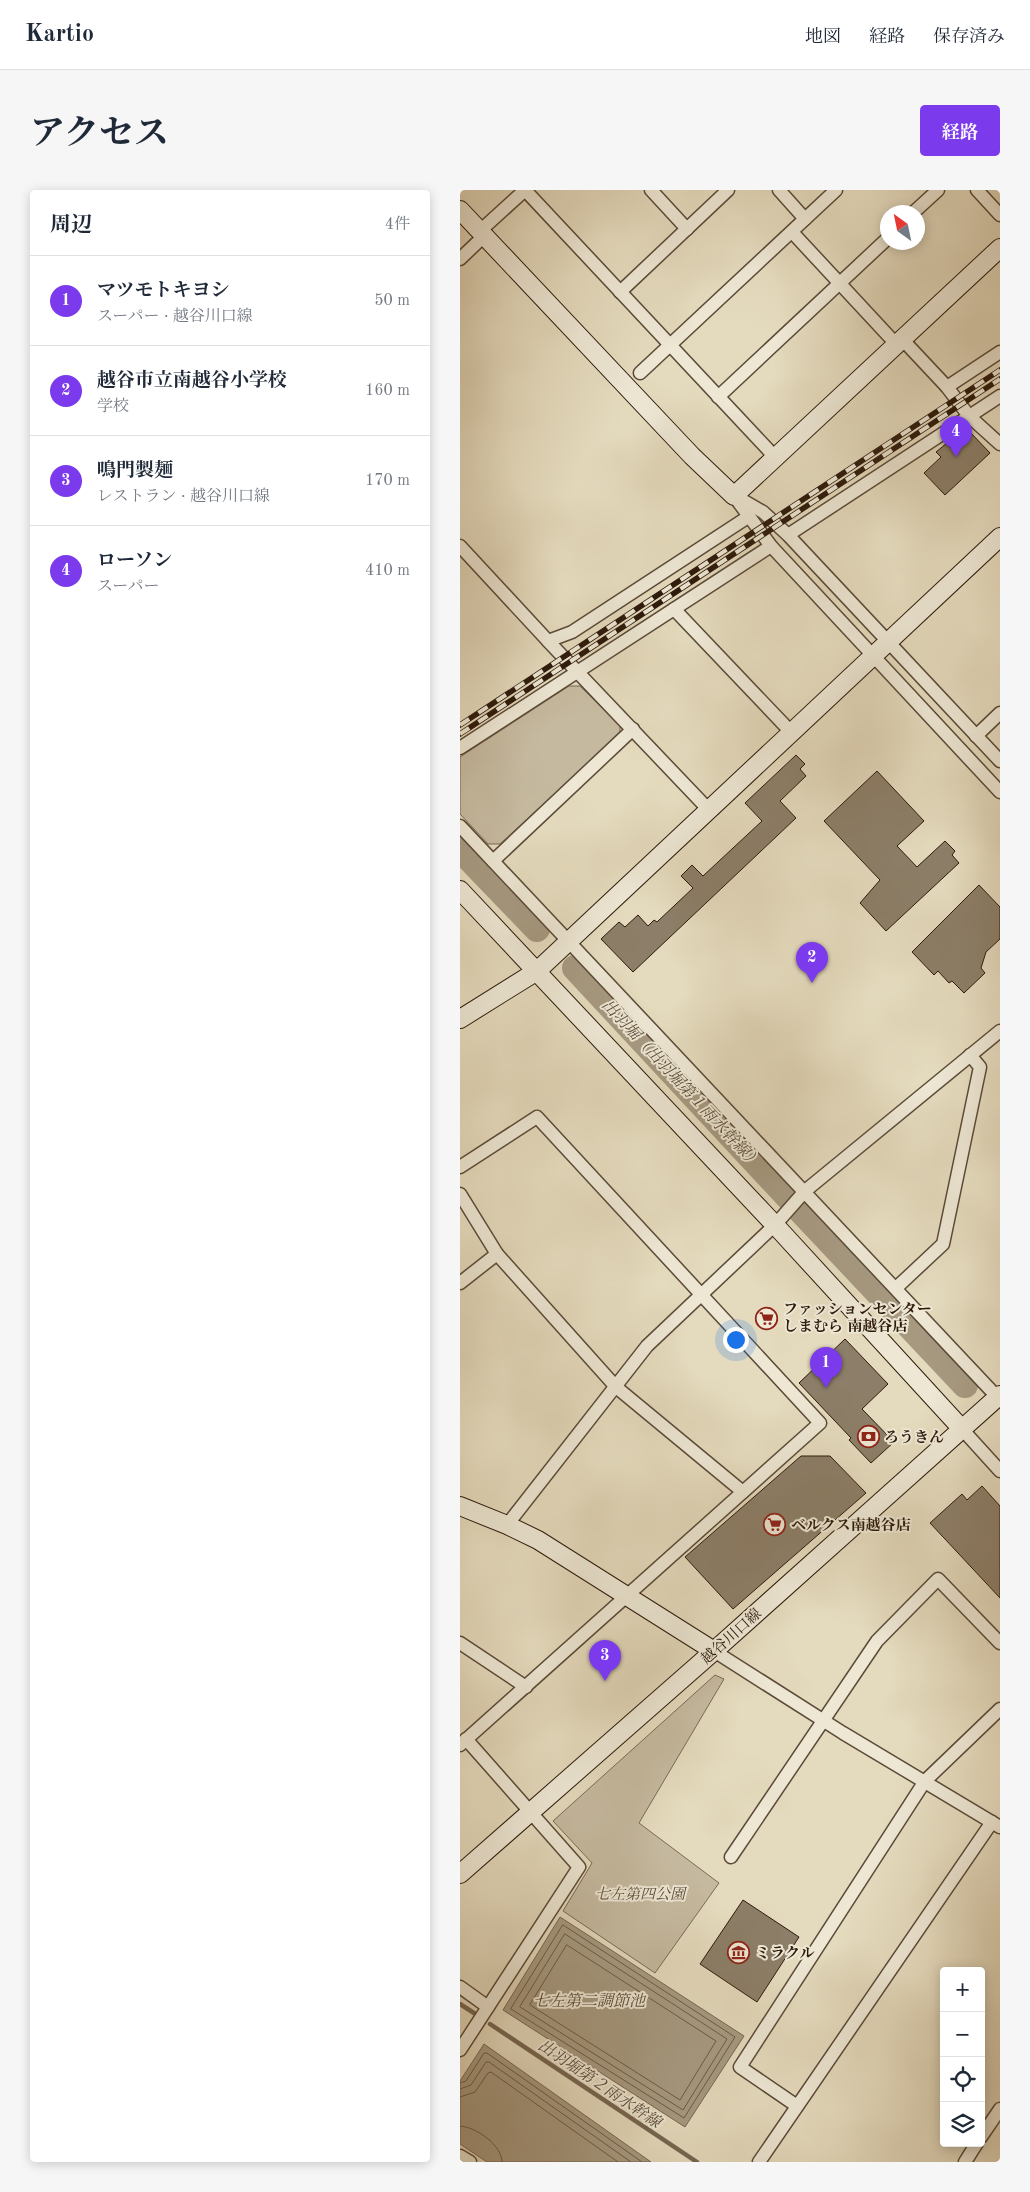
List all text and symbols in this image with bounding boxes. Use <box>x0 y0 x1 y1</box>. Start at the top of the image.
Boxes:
text: Kartio <box>25 23 94 47</box>
text: 地図 <box>805 28 841 46</box>
text: 経路 <box>869 28 905 46</box>
text: 保存済み <box>933 28 1005 46</box>
button: 経路 <box>920 105 1000 156</box>
text: アクセス <box>30 117 169 152</box>
north arrow <box>880 205 925 250</box>
text: 周辺 <box>50 215 92 236</box>
text: 4件 <box>385 217 410 233</box>
text: マツモトキヨシ <box>97 282 229 301</box>
text: 1 <box>61 293 71 309</box>
text: 50 m <box>374 293 410 309</box>
text: スーパー · 越谷川口線 <box>97 309 253 325</box>
text: 越谷市立南越谷小学校 <box>97 372 287 391</box>
text: 2 <box>61 383 71 399</box>
text: 160 m <box>365 383 410 399</box>
text: 学校 <box>97 399 129 415</box>
pin: 4 <box>940 416 972 457</box>
text: 鳴門製麺 <box>97 462 173 481</box>
text: 3 <box>61 473 71 489</box>
text: 170 m <box>365 473 410 489</box>
text: レストラン · 越谷川口線 <box>97 489 270 505</box>
text: ローソン <box>97 552 172 571</box>
text: 4 <box>61 563 71 579</box>
text: 410 m <box>365 563 410 579</box>
text: スーパー <box>97 579 159 595</box>
pin: 2 <box>796 942 828 983</box>
water label: 出羽堀（出羽堀第１雨水幹線） <box>598 996 764 1172</box>
place label: ファッションセンター しまむら 南越谷店 <box>783 1302 932 1335</box>
supermarket icon: ファッションセンター しまむら 南越谷店 <box>755 1306 779 1330</box>
your location <box>723 1327 749 1353</box>
pin: 1 <box>810 1347 842 1388</box>
bank icon: ろうきん <box>856 1425 880 1449</box>
place label: ろうきん <box>884 1429 944 1446</box>
supermarket icon: ベルクス南越谷店 <box>763 1513 787 1537</box>
place label: ベルクス南越谷店 <box>791 1517 911 1534</box>
street label: 越谷川口線 <box>698 1605 765 1668</box>
pin: 3 <box>589 1640 621 1681</box>
park label: 七左第四公園 <box>595 1886 688 1903</box>
museum icon: ミラクル <box>727 1941 751 1965</box>
place label: ミラクル <box>755 1946 815 1962</box>
map controls <box>940 1967 985 2147</box>
button: + <box>940 1967 985 2012</box>
water label: 七左第二調節池 <box>533 1992 647 2010</box>
button: − <box>940 2012 985 2057</box>
water label: 出羽堀第２雨水幹線 <box>535 2036 666 2133</box>
button: locate <box>940 2057 985 2102</box>
button: layers <box>940 2102 985 2147</box>

